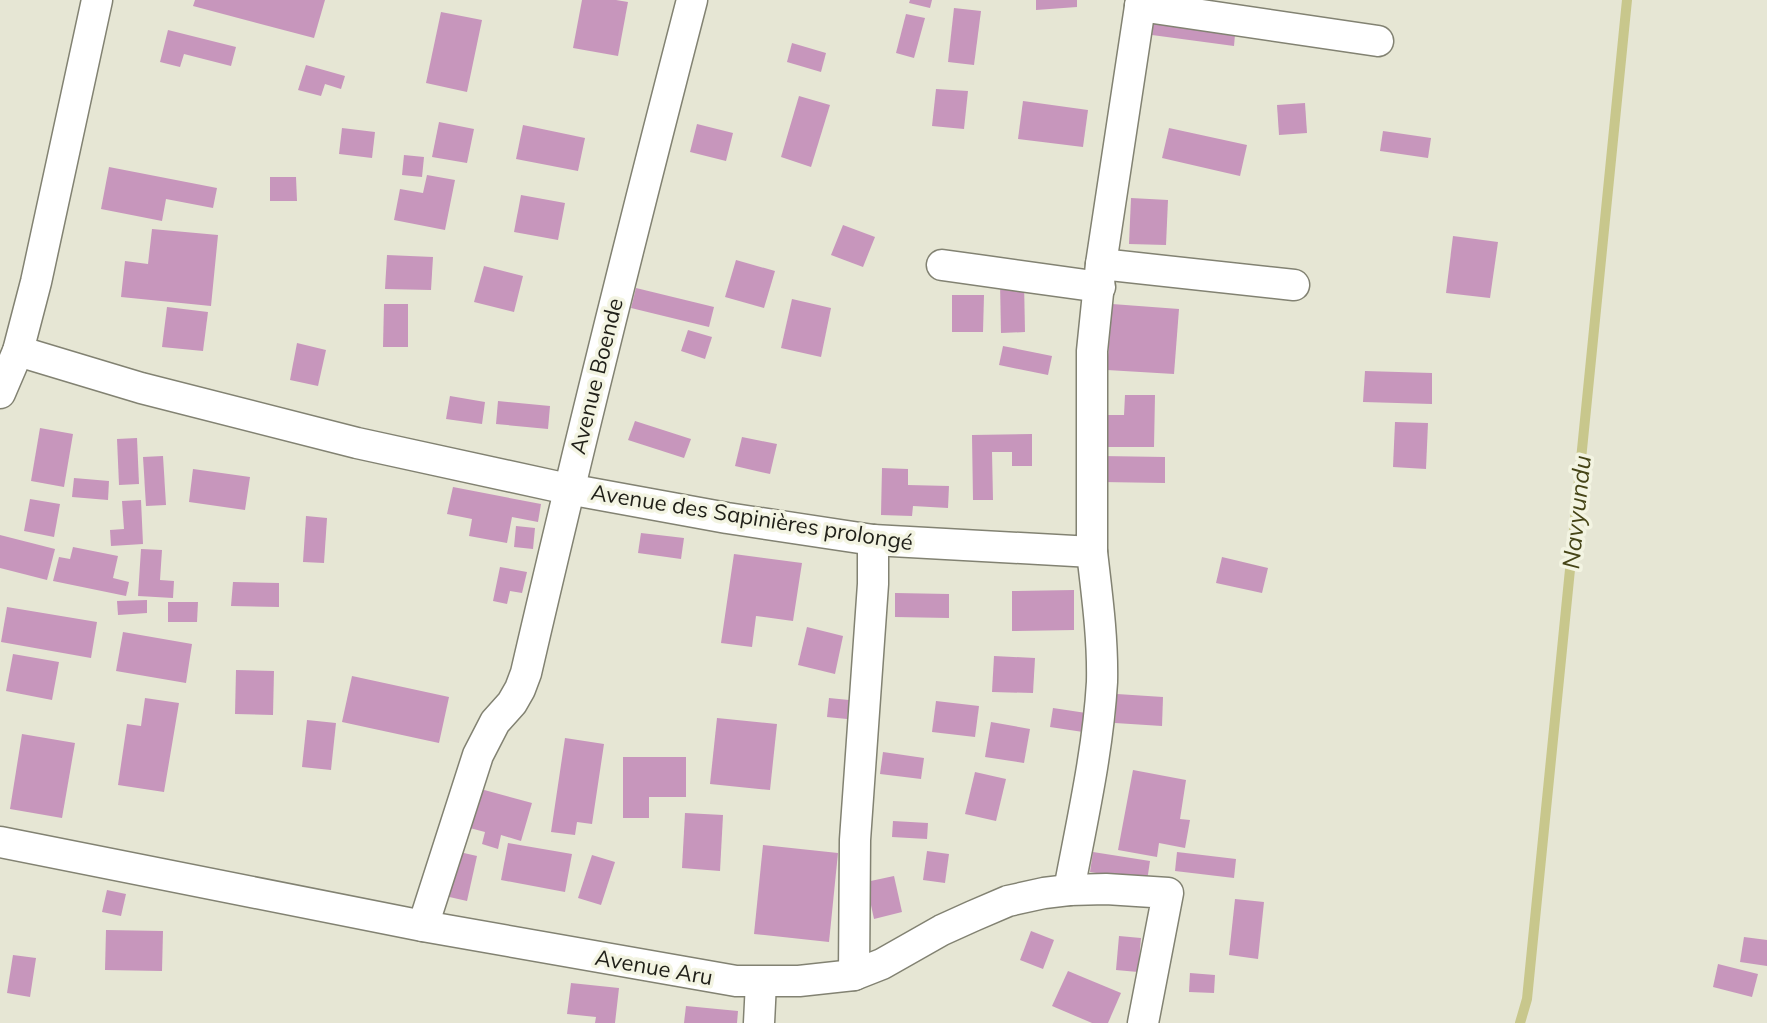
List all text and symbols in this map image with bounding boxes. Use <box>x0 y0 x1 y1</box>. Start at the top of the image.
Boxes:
street label: Avenue Boende <box>563 295 629 457</box>
water label: Navyundu <box>1555 454 1597 570</box>
street label: Avenue des Sapinières prolongé <box>589 478 915 556</box>
street label: Avenue Aru <box>593 943 715 991</box>

